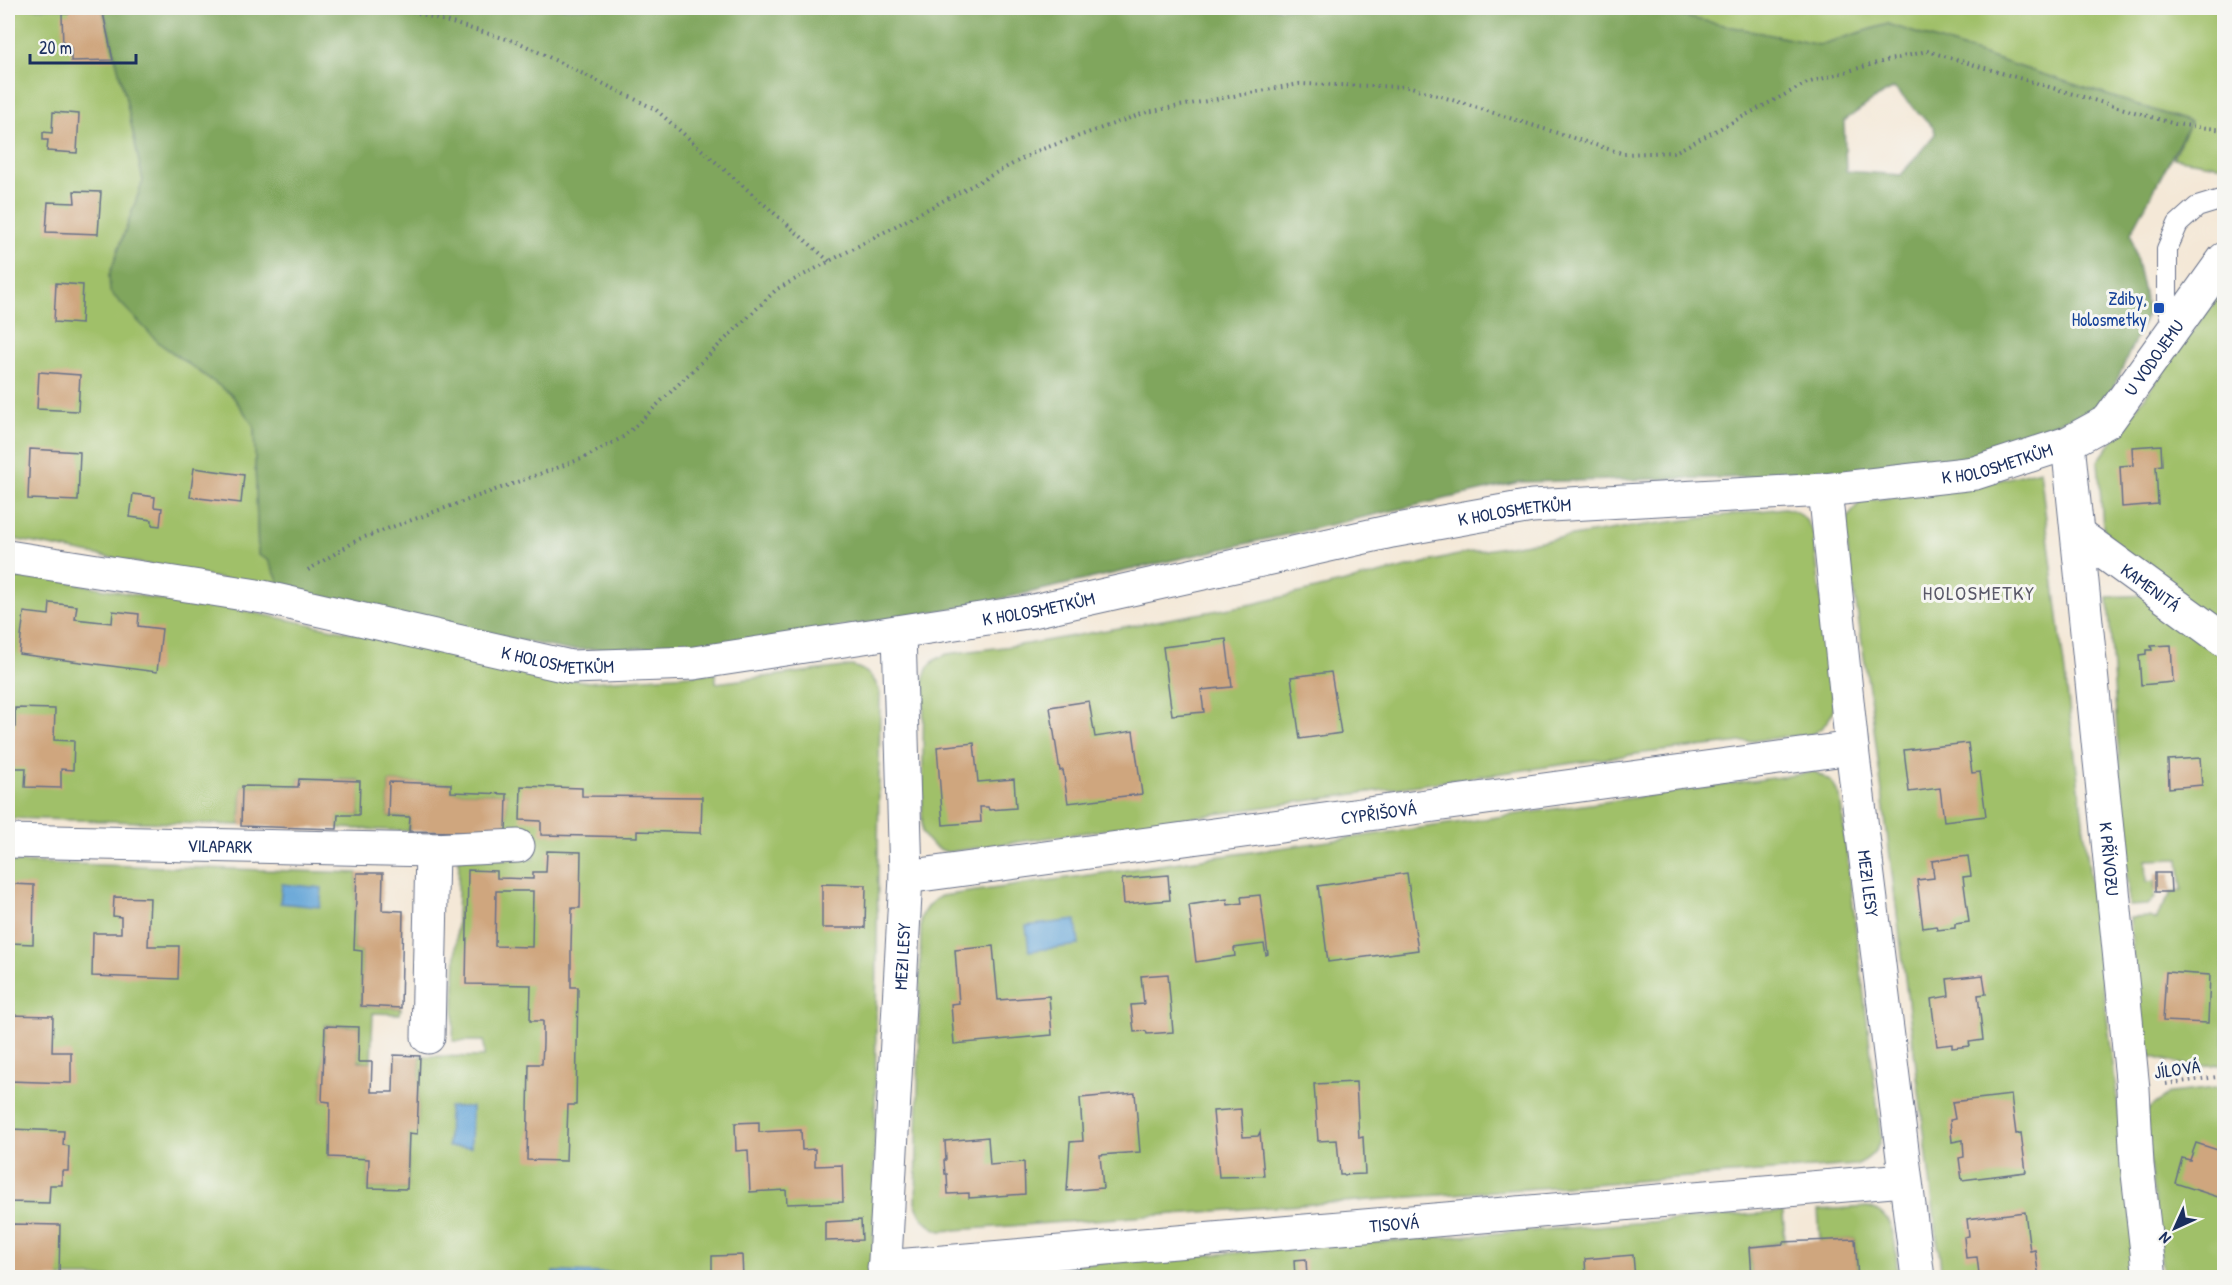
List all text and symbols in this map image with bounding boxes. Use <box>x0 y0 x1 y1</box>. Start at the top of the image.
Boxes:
scale bar <box>30 27 136 65</box>
text: 20 m <box>39 35 72 60</box>
place label: Zdiby, Holosmetky <box>2072 286 2147 332</box>
marker: Zdiby, Holosmetky <box>2152 301 2166 315</box>
street label: U VODOJEMU <box>2118 314 2189 400</box>
street label: K HOLOSMETKŮM <box>1940 436 2056 489</box>
street label: K HOLOSMETKŮM <box>1456 491 1572 532</box>
street label: KAMENITÁ <box>2116 557 2186 617</box>
district label: HOLOSMETKY <box>1923 579 2035 606</box>
street label: K HOLOSMETKŮM <box>981 585 1097 631</box>
street label: K HOLOSMETKŮM <box>499 639 614 680</box>
street label: CYPŘIŠOVÁ <box>1339 795 1418 830</box>
street label: K PŘÍVOZU <box>2094 821 2126 897</box>
street label: VILAPARK <box>187 832 253 859</box>
street label: MEZI LESY <box>1852 849 1885 918</box>
street label: MEZI LESY <box>887 922 916 991</box>
street label: JÍLOVÁ <box>2152 1053 2202 1085</box>
north arrow <box>2145 1198 2205 1258</box>
street label: TISOVÁ <box>1368 1209 1420 1238</box>
text: N <box>2153 1227 2175 1249</box>

